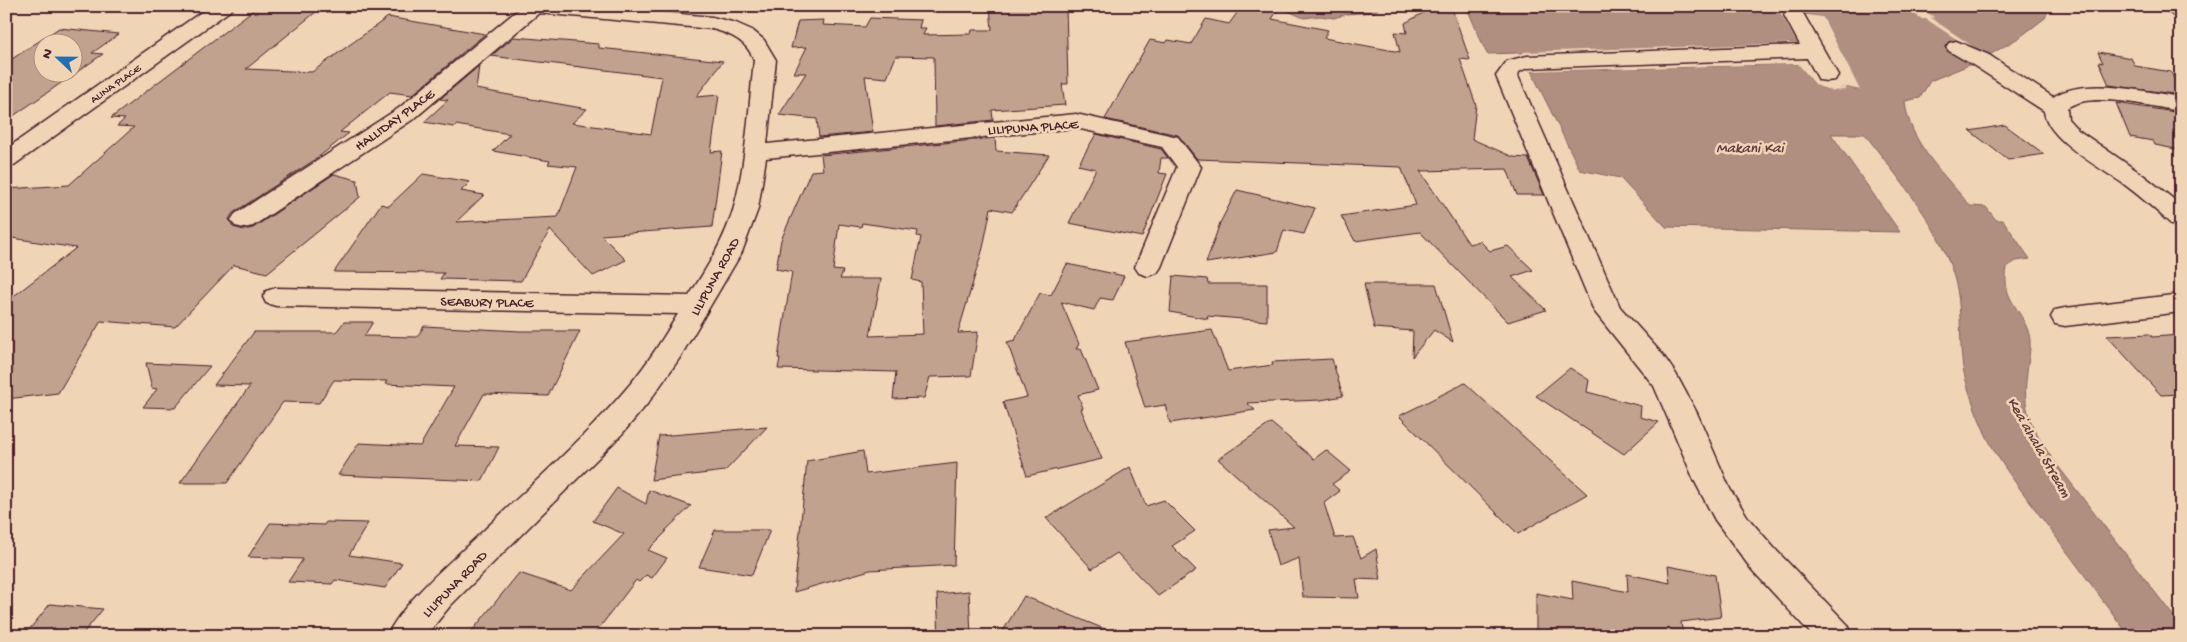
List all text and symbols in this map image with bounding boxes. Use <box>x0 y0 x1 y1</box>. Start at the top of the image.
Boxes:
north arrow <box>32 32 82 82</box>
text: N <box>39 47 58 61</box>
street label: ALINA PLACE <box>89 62 145 106</box>
street label: HALLIDAY PLACE <box>352 86 440 156</box>
street label: LILIPUNA PLACE <box>987 117 1080 140</box>
water label: Makani Kai <box>1716 140 1786 158</box>
street label: LILIPUNA ROAD <box>688 234 745 319</box>
street label: SEABURY PLACE <box>440 294 535 313</box>
water label: Keaʻahala Stream <box>2002 395 2074 502</box>
street label: LILIPUNA ROAD <box>420 547 493 622</box>

